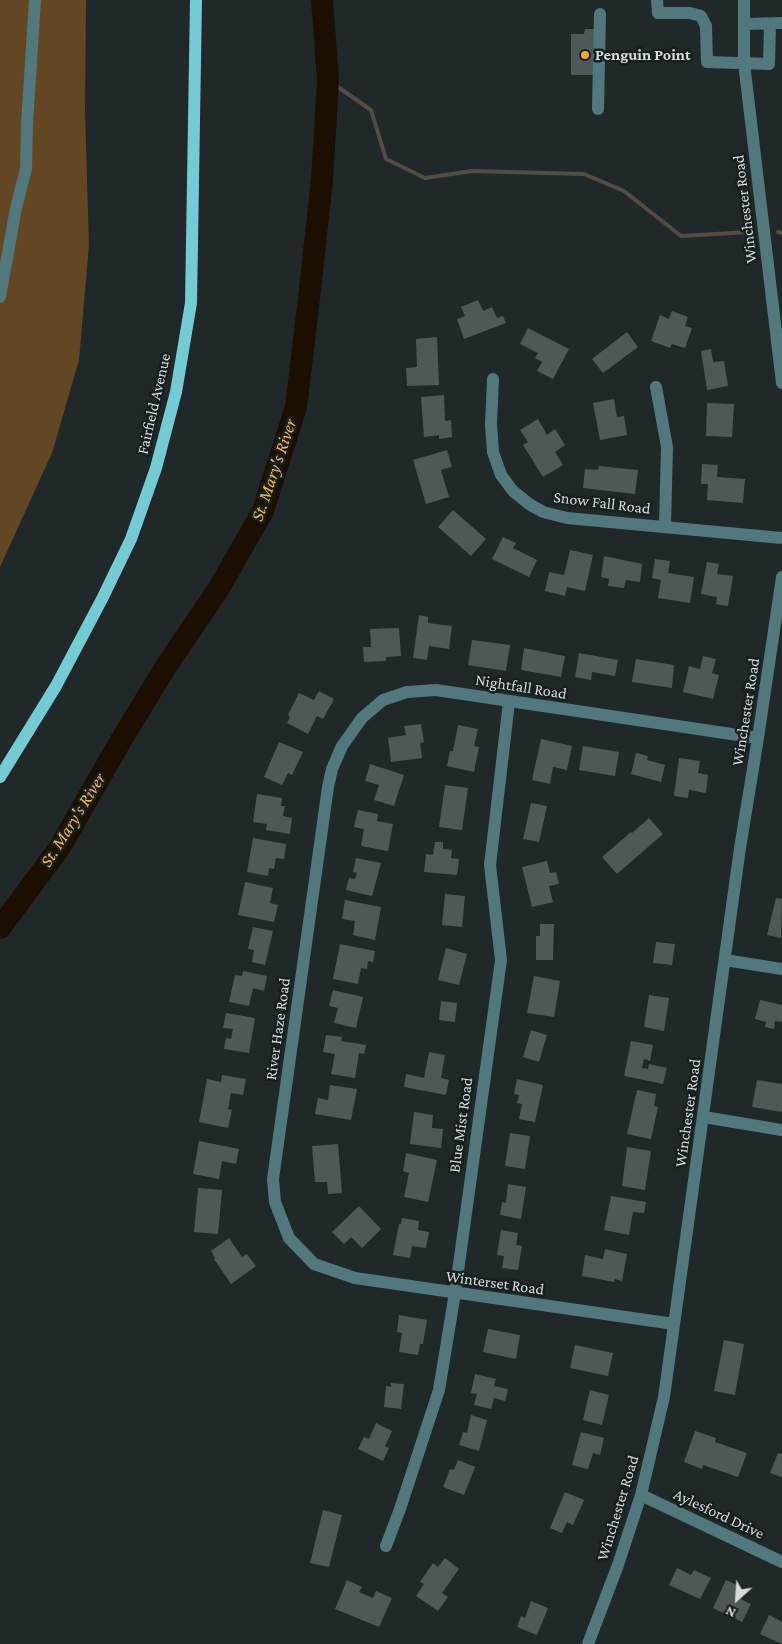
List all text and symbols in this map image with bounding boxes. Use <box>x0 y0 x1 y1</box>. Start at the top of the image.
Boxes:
place label: Penguin Point <box>595 45 691 65</box>
marker: Penguin Point <box>579 49 591 61</box>
street label: Winchester Road <box>729 154 761 264</box>
street label: Fairfield Avenue <box>133 352 175 456</box>
water label: St. Mary's River <box>246 416 302 524</box>
street label: Snow Fall Road <box>552 488 652 518</box>
street label: Winchester Road <box>728 657 764 767</box>
street label: Nightfall Road <box>474 670 568 704</box>
water label: St. Mary's River <box>36 769 110 871</box>
street label: River Haze Road <box>261 977 295 1081</box>
street label: Winchester Road <box>671 1058 705 1168</box>
street label: Blue Mist Road <box>445 1076 477 1174</box>
street label: Winterset Road <box>445 1267 545 1299</box>
street label: Winchester Road <box>593 1453 643 1563</box>
street label: Aylesford Drive <box>671 1485 767 1543</box>
north arrow <box>712 1574 762 1624</box>
text: N <box>723 1603 738 1622</box>

